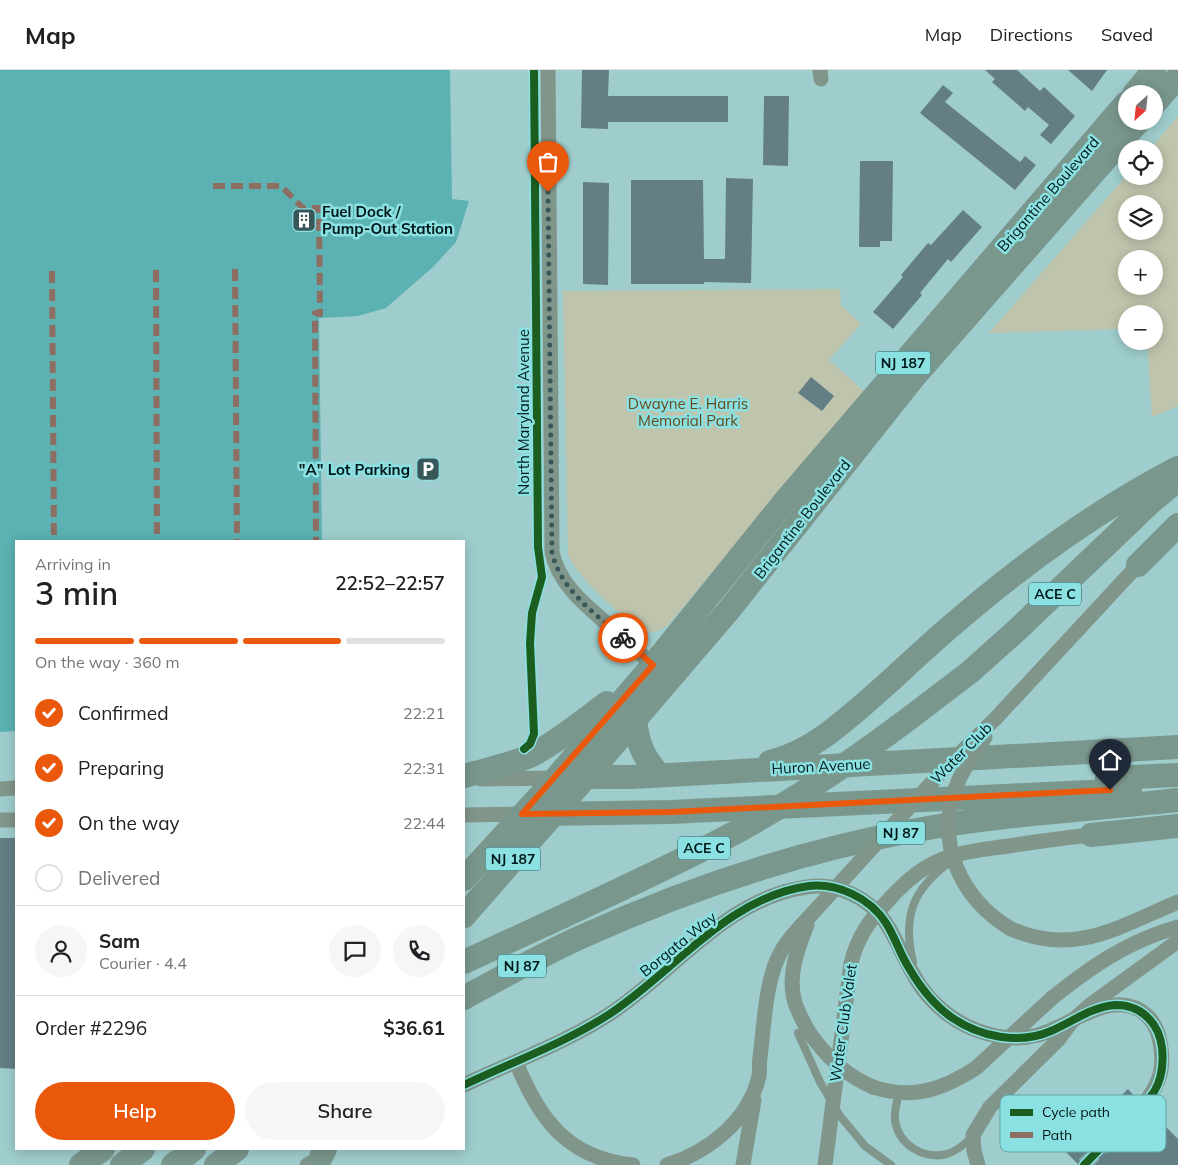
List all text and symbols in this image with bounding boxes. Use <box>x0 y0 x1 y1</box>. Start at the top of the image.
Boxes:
text: Map <box>25 20 76 50</box>
text: Map <box>925 23 962 46</box>
text: Directions <box>990 23 1073 46</box>
text: Saved <box>1101 23 1153 46</box>
north arrow <box>1118 85 1162 130</box>
map controls <box>1118 85 1163 350</box>
street label: Brigantine Boulevard <box>993 133 1103 255</box>
button: locate <box>1118 140 1163 185</box>
pin <box>527 141 569 192</box>
icon: bag <box>534 148 562 176</box>
button: layers <box>1118 195 1163 240</box>
place label: Fuel Dock / Pump-Out Station <box>322 202 453 238</box>
building icon: Fuel Dock / Pump-Out Station <box>291 207 317 233</box>
button: + <box>1118 250 1163 295</box>
button: − <box>1118 305 1163 350</box>
street label: North Maryland Avenue <box>514 329 533 495</box>
road number: NJ 187 <box>876 352 930 374</box>
park label: Dwayne E. Harris Memorial Park <box>628 394 748 430</box>
parking icon: "A" Lot Parking <box>415 456 441 482</box>
street label: Brigantine Boulevard <box>750 456 854 582</box>
place label: "A" Lot Parking <box>299 460 410 479</box>
text: Arriving in <box>35 554 111 574</box>
text: 22:52–22:57 <box>335 571 445 595</box>
text: 3 min <box>35 573 118 613</box>
road number: ACE C <box>1029 582 1081 606</box>
courier <box>598 613 648 663</box>
icon: bike <box>609 624 637 652</box>
text: On the way · 360 m <box>35 652 180 672</box>
icon: check <box>35 699 63 727</box>
text: Confirmed <box>78 701 169 725</box>
text: 22:21 <box>403 703 445 723</box>
street label: Water Club <box>926 718 996 788</box>
pin <box>1089 739 1131 790</box>
icon: home <box>1096 746 1124 774</box>
icon: check <box>35 754 63 782</box>
street label: Huron Avenue <box>771 754 871 778</box>
text: Preparing <box>78 756 164 780</box>
text: 22:31 <box>403 758 445 778</box>
icon: check <box>35 809 63 837</box>
text: On the way <box>78 811 180 835</box>
text: 22:44 <box>403 813 445 833</box>
road number: NJ 87 <box>877 821 925 844</box>
road number: ACE C <box>678 836 730 860</box>
road number: NJ 187 <box>486 848 540 871</box>
text: Delivered <box>78 866 160 890</box>
street label: Borgata Way <box>636 907 720 981</box>
button: person <box>35 925 87 977</box>
button: chat <box>329 925 381 977</box>
button: phone <box>393 925 445 977</box>
text: Sam <box>99 929 140 953</box>
text: Courier · 4.4 <box>99 953 187 973</box>
road number: NJ 87 <box>498 954 546 978</box>
street label: Water Club Valet <box>825 963 861 1083</box>
text: Order #2296 <box>35 1016 147 1040</box>
text: $36.61 <box>383 1016 445 1040</box>
button: Help <box>35 1082 235 1140</box>
button: Share <box>245 1082 445 1140</box>
legend <box>1000 1095 1166 1152</box>
text: Cycle path <box>1042 1103 1110 1121</box>
text: Path <box>1042 1126 1072 1144</box>

